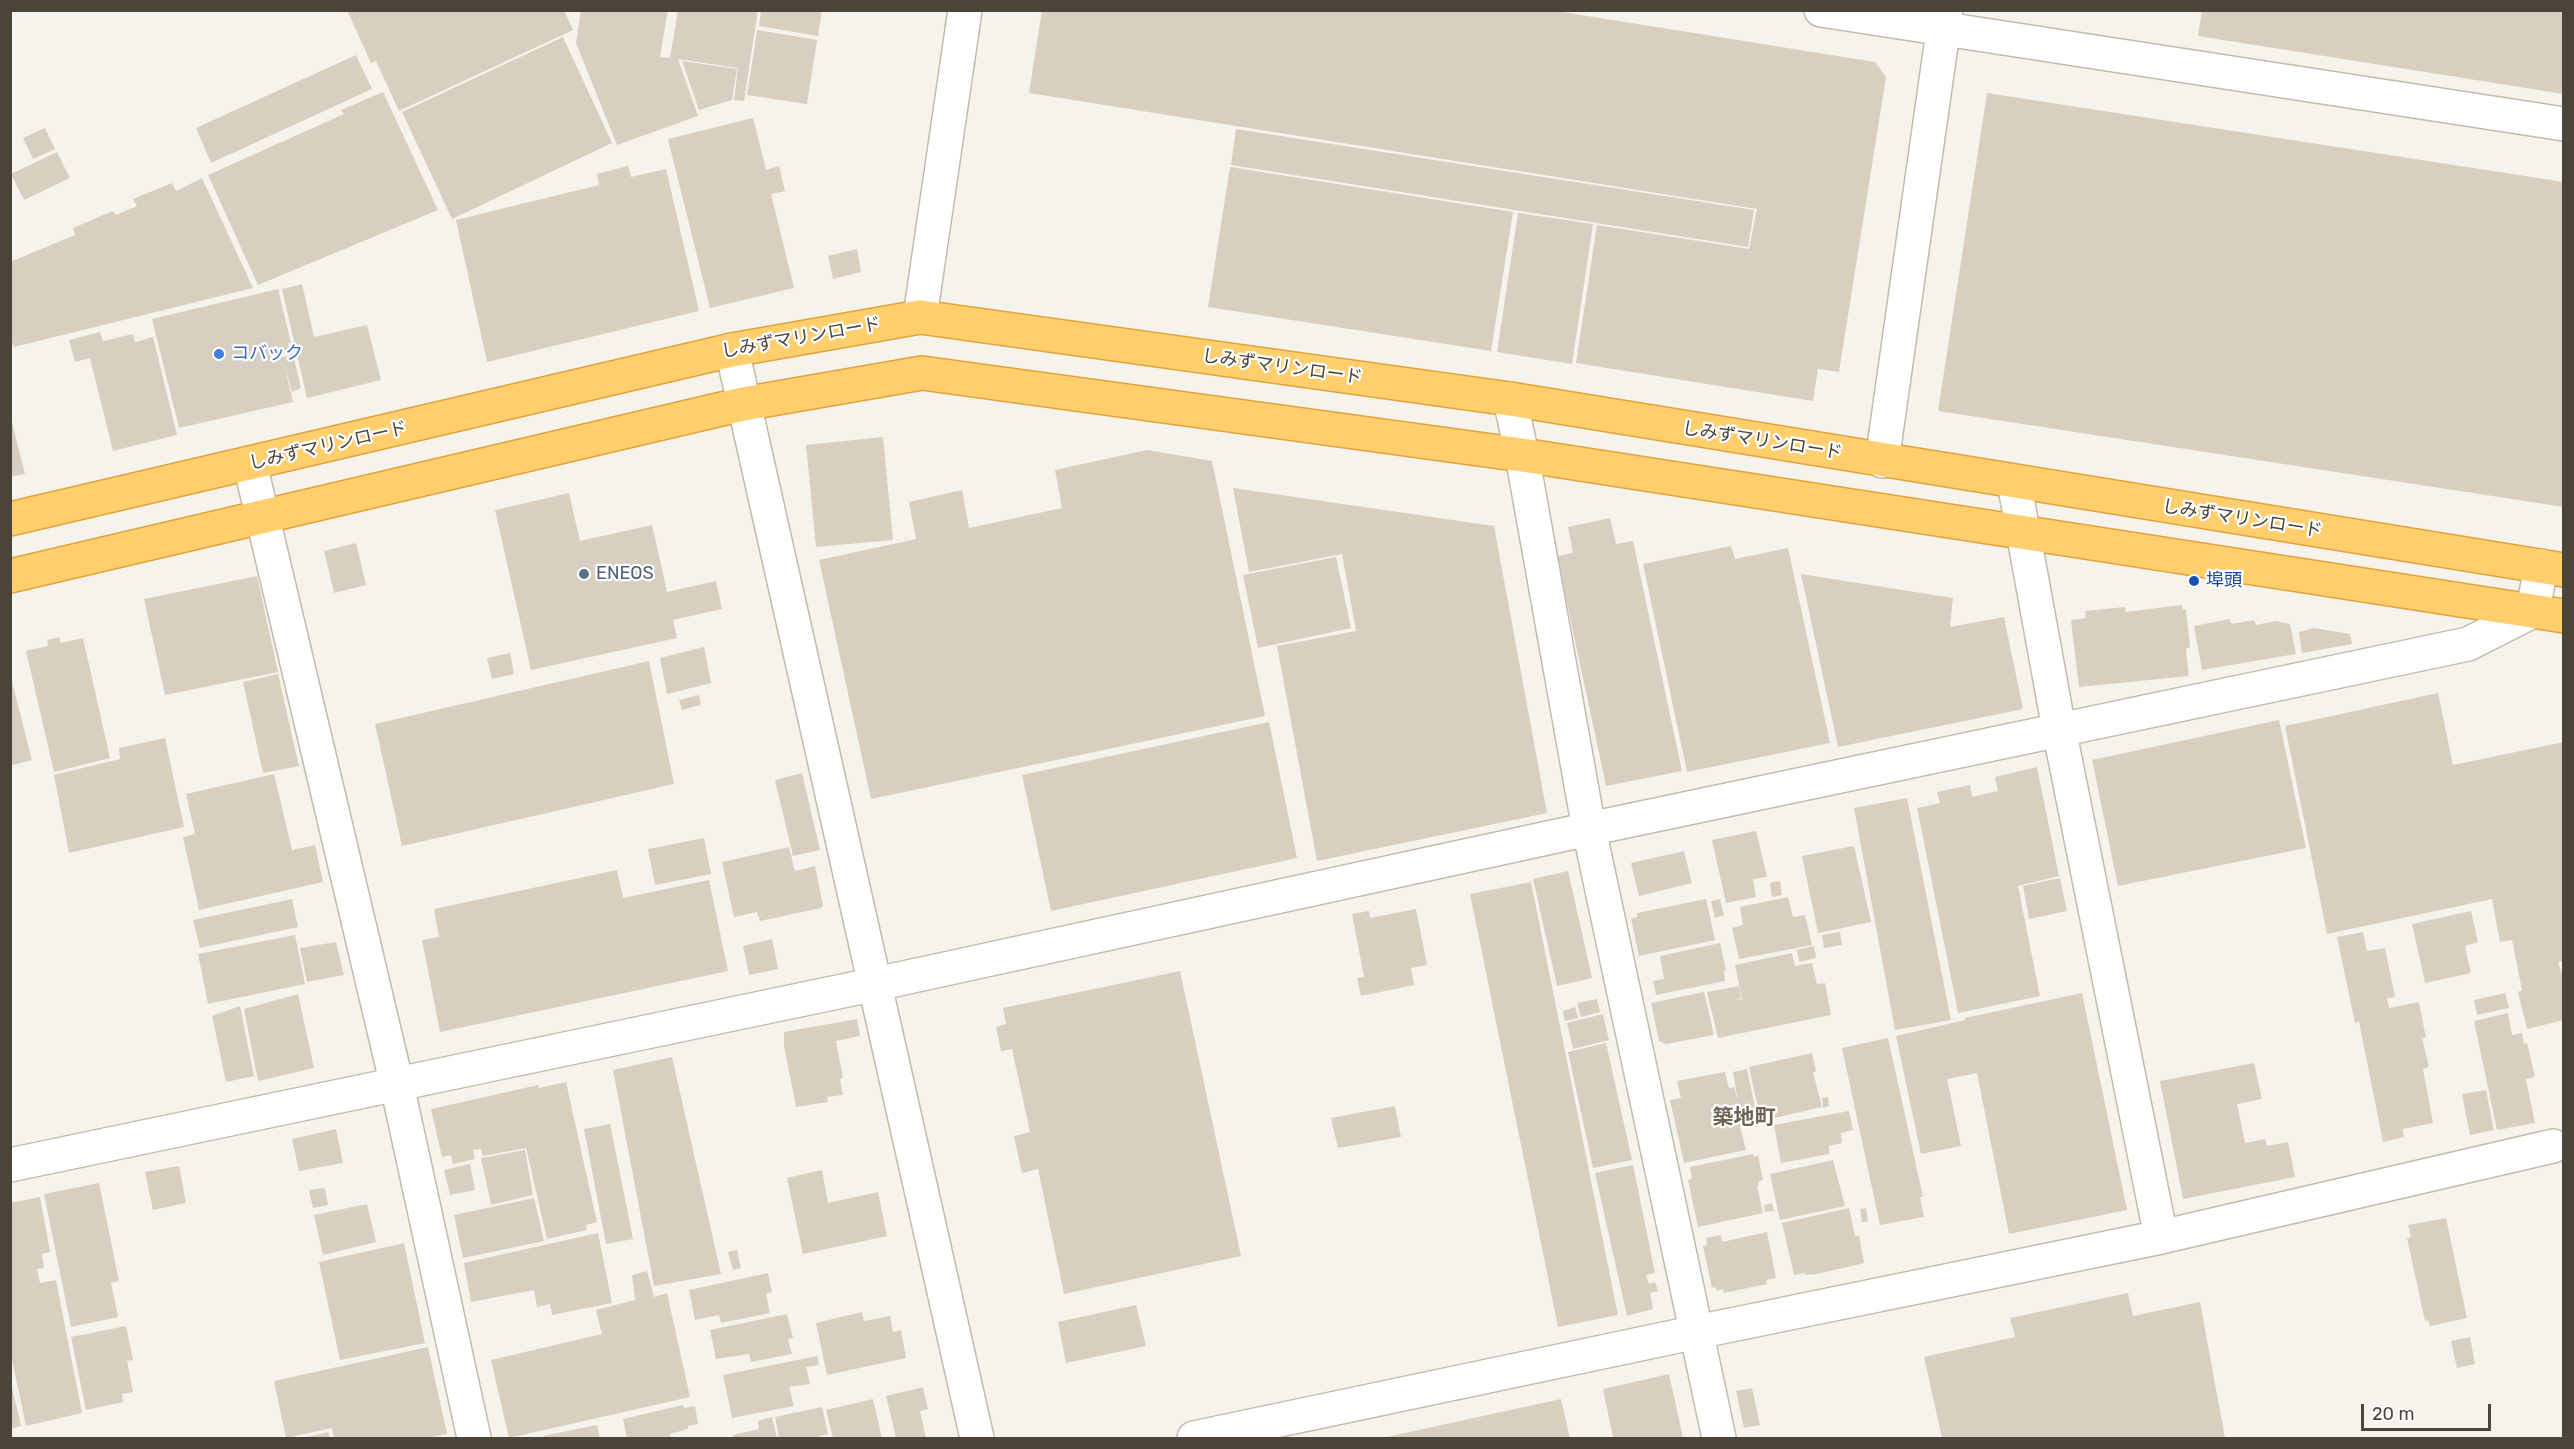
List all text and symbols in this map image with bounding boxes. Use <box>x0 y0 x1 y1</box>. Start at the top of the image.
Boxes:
street label: しみずマリンロード <box>719 313 883 363</box>
place label: コバック <box>231 343 303 365</box>
street label: しみずマリンロード <box>1200 345 1364 389</box>
marker: コバック <box>212 347 226 361</box>
street label: しみずマリンロード <box>247 417 409 475</box>
street label: しみずマリンロード <box>1680 418 1844 464</box>
street label: しみずマリンロード <box>2160 496 2324 542</box>
place label: ENEOS <box>596 563 654 585</box>
marker: ENEOS <box>577 567 591 581</box>
place label: 埠頭 <box>2206 570 2242 592</box>
marker: 埠頭 <box>2187 574 2201 588</box>
district label: 築地町 <box>1713 1105 1775 1131</box>
scale bar <box>2364 1392 2494 1430</box>
text: 20 m <box>2372 1403 2414 1425</box>

